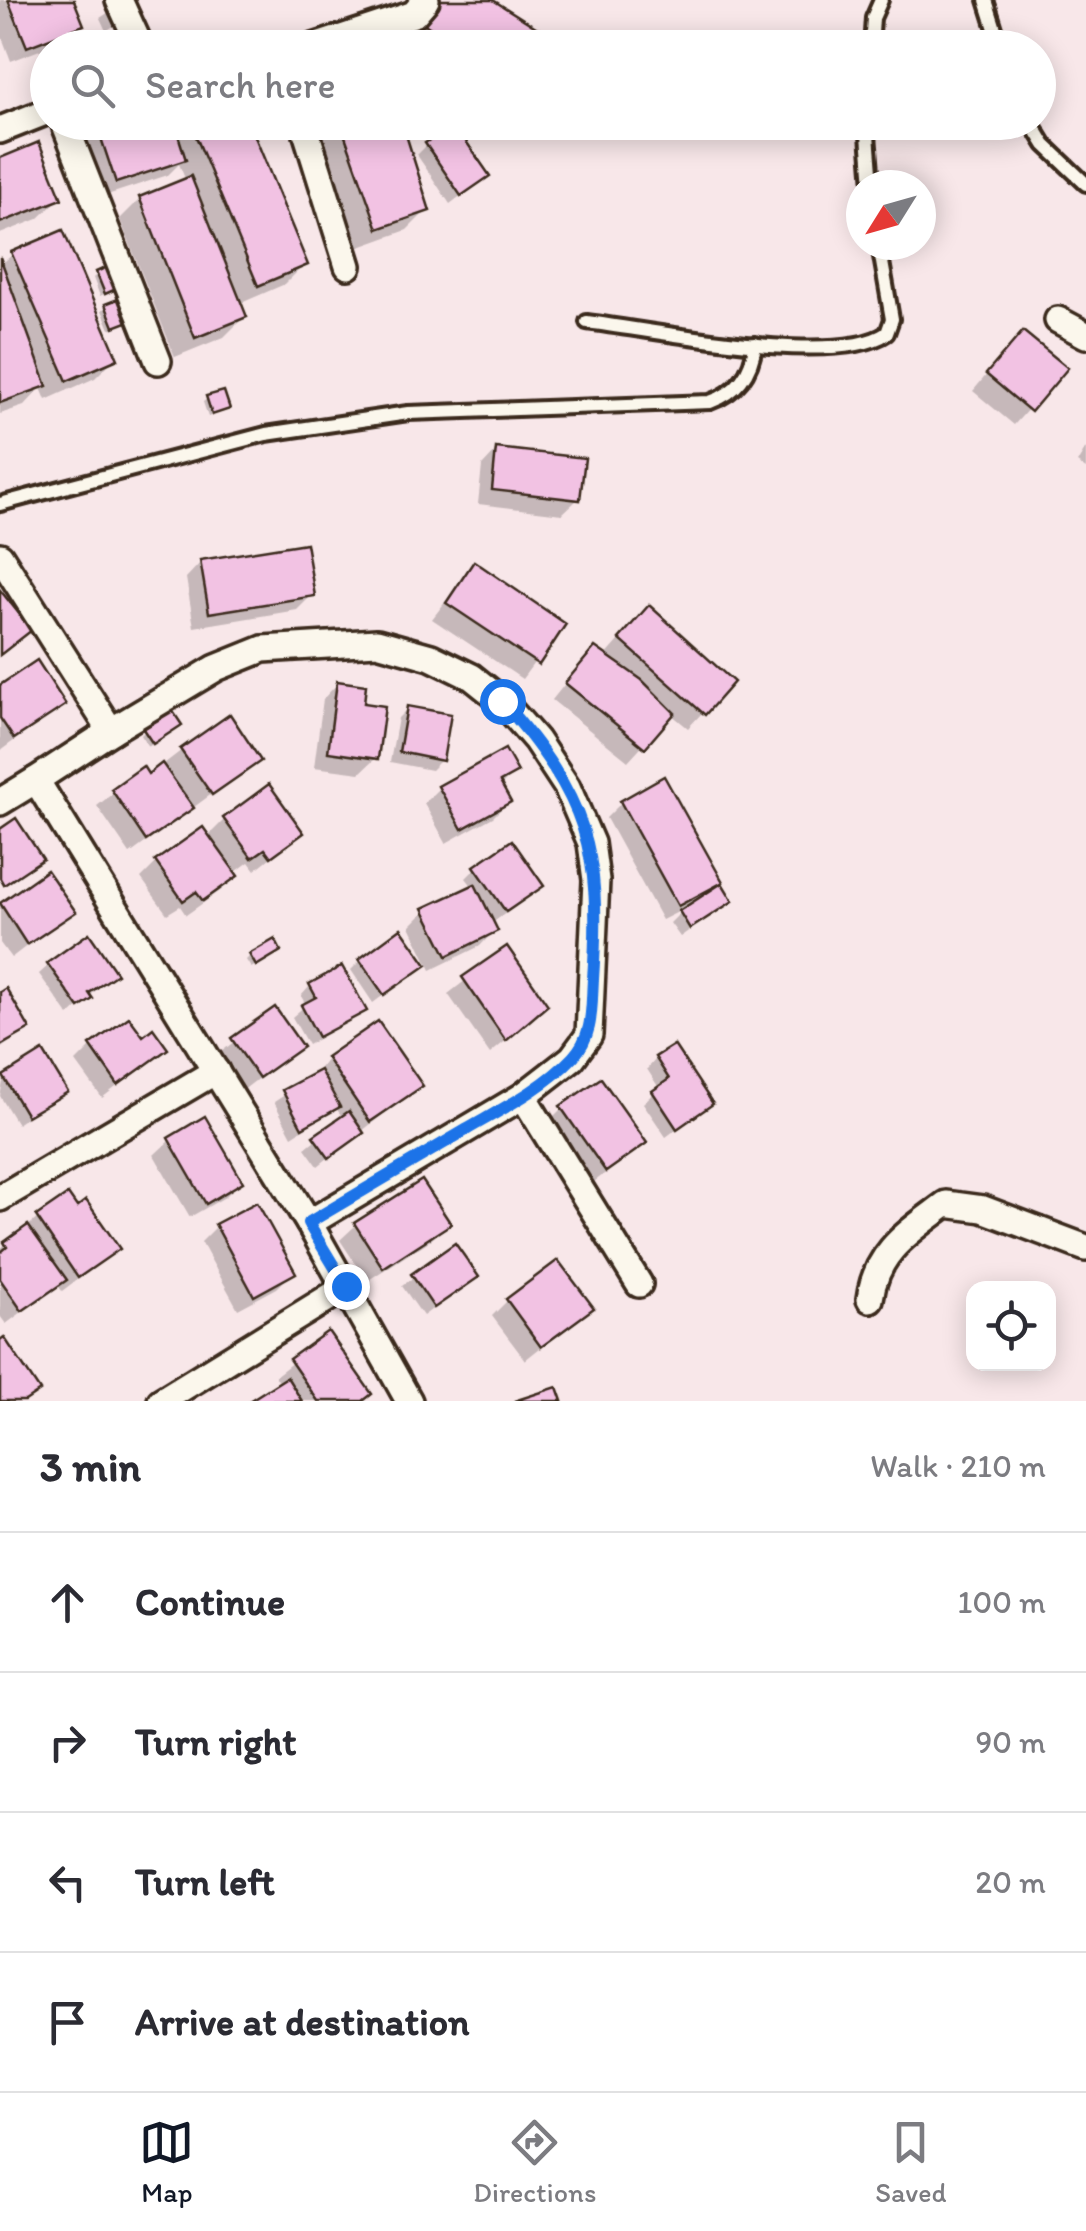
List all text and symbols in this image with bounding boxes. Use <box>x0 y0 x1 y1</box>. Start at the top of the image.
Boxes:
search box <box>30 30 1056 140</box>
icon: search <box>65 58 120 113</box>
text: Search here <box>145 62 336 108</box>
north arrow <box>846 170 936 260</box>
route start <box>480 679 526 725</box>
route end <box>324 1264 370 1310</box>
map controls <box>966 1281 1056 1371</box>
button: locate <box>966 1281 1056 1371</box>
text: 3 min <box>40 1441 141 1492</box>
text: Walk · 210 m <box>870 1447 1046 1485</box>
icon: ahead <box>40 1575 95 1630</box>
text: Continue <box>135 1579 285 1625</box>
text: 100 m <box>958 1583 1046 1621</box>
icon: right <box>40 1715 95 1770</box>
text: Turn right <box>135 1719 297 1765</box>
text: 90 m <box>975 1723 1046 1761</box>
icon: left <box>40 1855 95 1910</box>
text: Turn left <box>135 1859 275 1905</box>
text: 20 m <box>975 1863 1046 1901</box>
icon: arrive <box>40 1995 95 2050</box>
text: Arrive at destination <box>135 1999 470 2045</box>
tab: Map <box>139 2115 194 2209</box>
tab: Directions <box>473 2115 596 2209</box>
tab: Saved <box>875 2115 947 2209</box>

